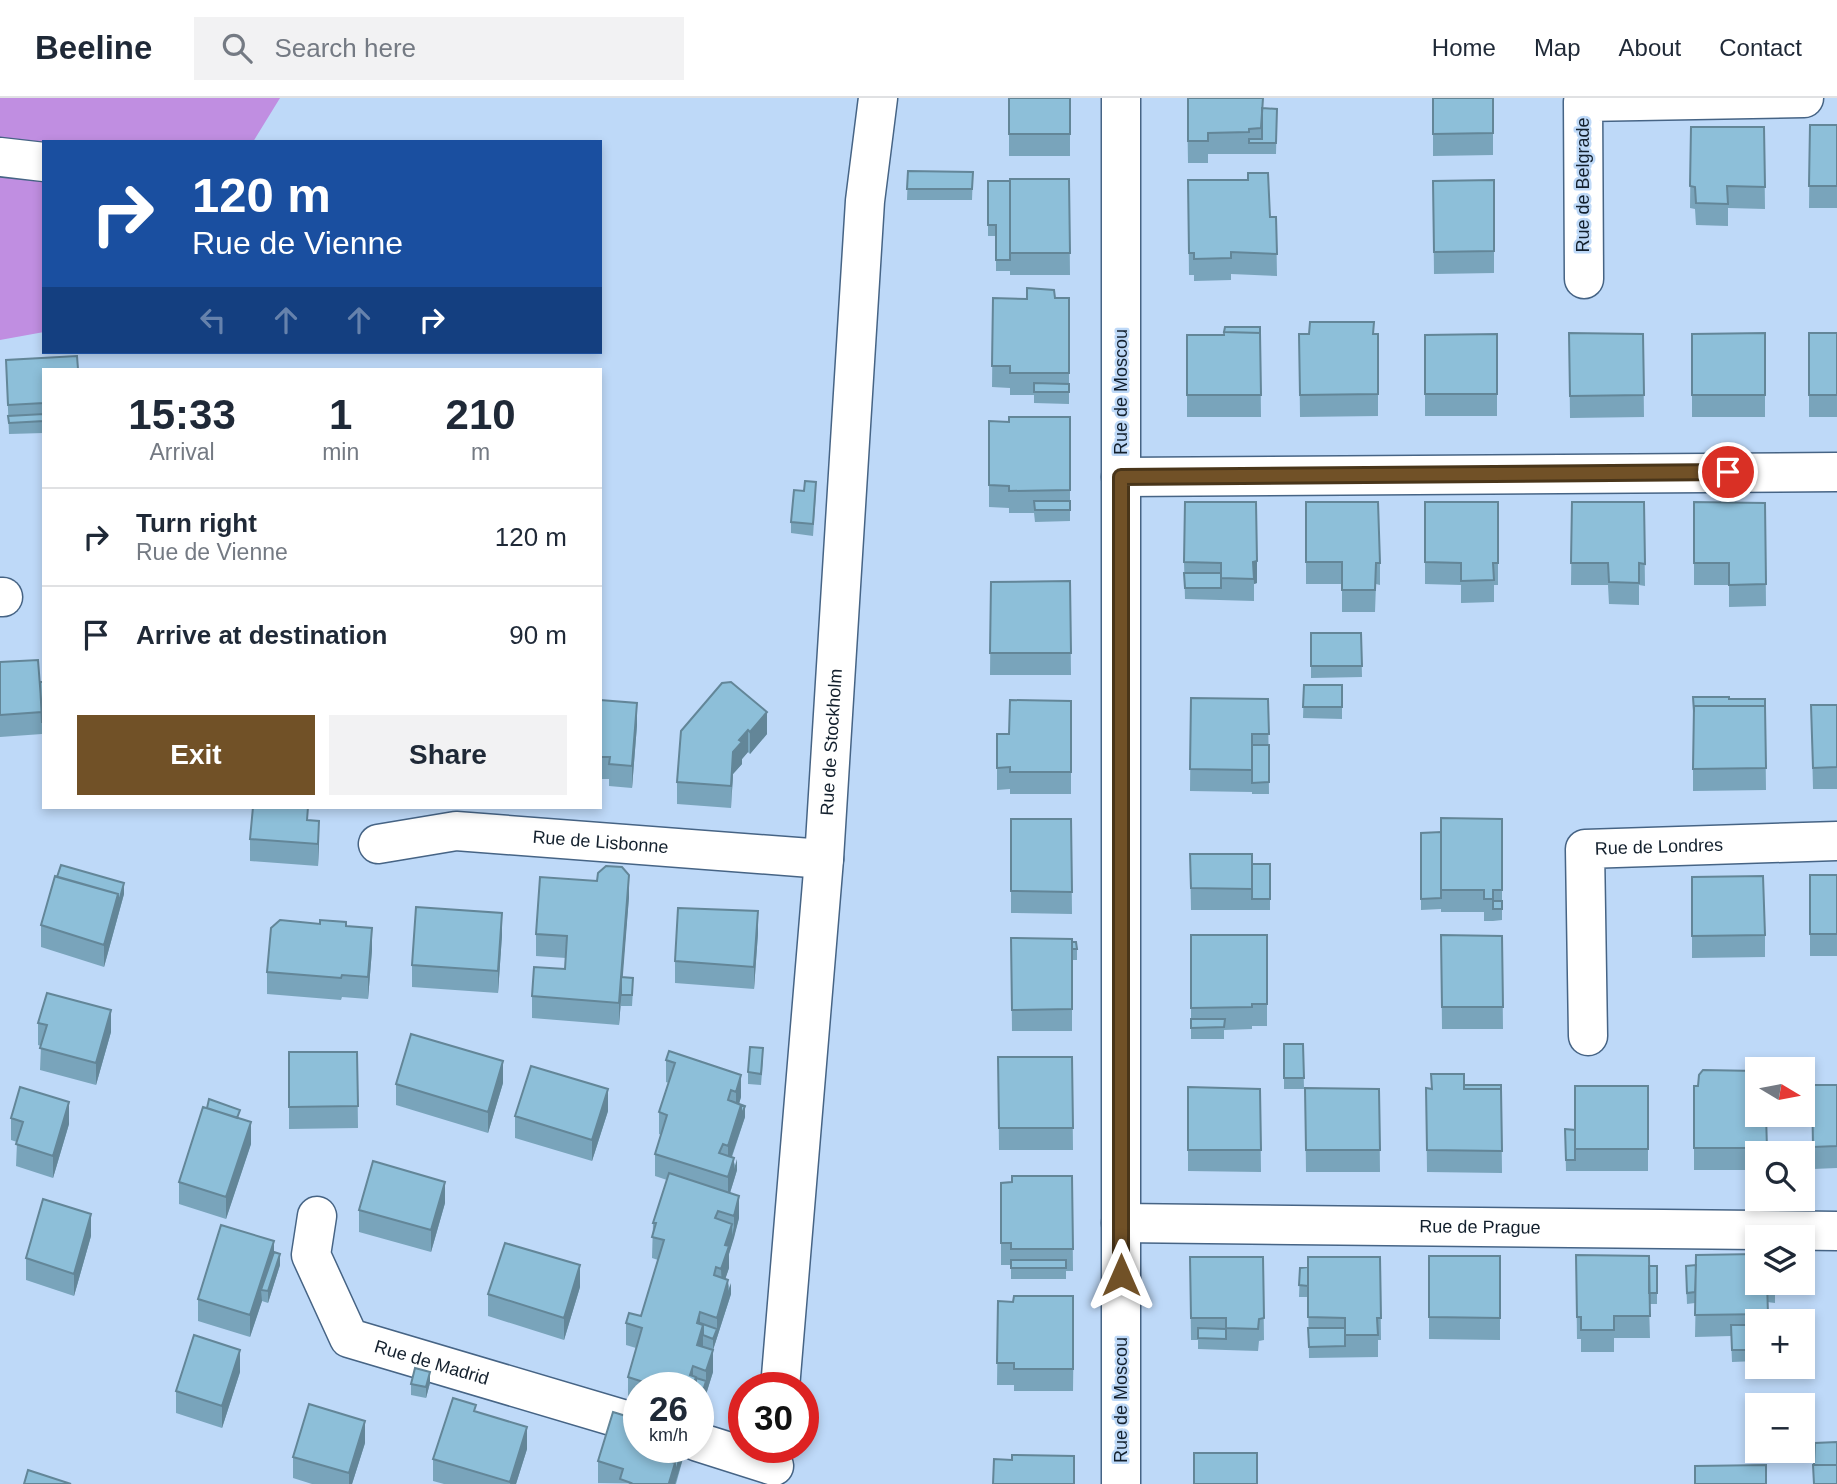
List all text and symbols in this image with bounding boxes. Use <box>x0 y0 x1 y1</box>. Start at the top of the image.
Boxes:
search box <box>194 17 684 80</box>
text: Beeline <box>35 29 152 66</box>
icon: search <box>218 29 256 67</box>
text: Search here <box>274 33 416 63</box>
text: Home <box>1432 34 1496 61</box>
text: Map <box>1534 34 1581 61</box>
text: About <box>1619 34 1681 61</box>
text: Contact <box>1719 34 1802 61</box>
street label: Rue de Belgrade <box>1573 117 1593 253</box>
icon: right <box>77 168 168 259</box>
text: 120 m <box>192 168 331 222</box>
text: Rue de Vienne <box>192 225 403 261</box>
icon: left <box>194 301 232 339</box>
icon: ahead <box>267 301 305 339</box>
icon: ahead <box>340 301 378 339</box>
icon: right <box>413 301 451 339</box>
street label: Rue de Moscou <box>1111 329 1131 455</box>
text: 15:33 <box>128 391 236 438</box>
text: 1 <box>329 391 352 438</box>
text: 210 <box>446 391 516 438</box>
text: Arrival <box>149 439 215 465</box>
text: min <box>322 439 359 465</box>
text: m <box>471 439 490 465</box>
pin <box>1698 442 1758 502</box>
icon: arrive <box>1709 453 1747 491</box>
text: Turn right <box>136 508 257 538</box>
icon: right <box>77 518 115 556</box>
text: 120 m <box>495 522 567 552</box>
text: Rue de Vienne <box>136 539 288 565</box>
icon: arrive <box>77 616 115 654</box>
text: Arrive at destination <box>136 620 387 650</box>
text: 90 m <box>509 620 567 650</box>
street label: Rue de Stockholm <box>817 668 846 816</box>
button: Exit <box>77 715 315 795</box>
button: Share <box>329 715 567 795</box>
street label: Rue de Lisbonne <box>532 827 669 857</box>
street label: Rue de Londres <box>1595 835 1723 859</box>
north arrow <box>1745 1057 1815 1127</box>
map controls <box>1745 1057 1815 1463</box>
button: search <box>1745 1141 1815 1211</box>
street label: Rue de Prague <box>1419 1216 1541 1238</box>
button: layers <box>1745 1225 1815 1295</box>
position arrow <box>1084 1238 1158 1312</box>
button: + <box>1745 1309 1815 1379</box>
street label: Rue de Madrid <box>372 1336 491 1389</box>
street label: Rue de Moscou <box>1111 1337 1131 1463</box>
speed limit sign: 30 <box>728 1372 819 1463</box>
text: 26 <box>649 1389 688 1428</box>
button: − <box>1745 1393 1815 1463</box>
text: km/h <box>649 1425 688 1445</box>

